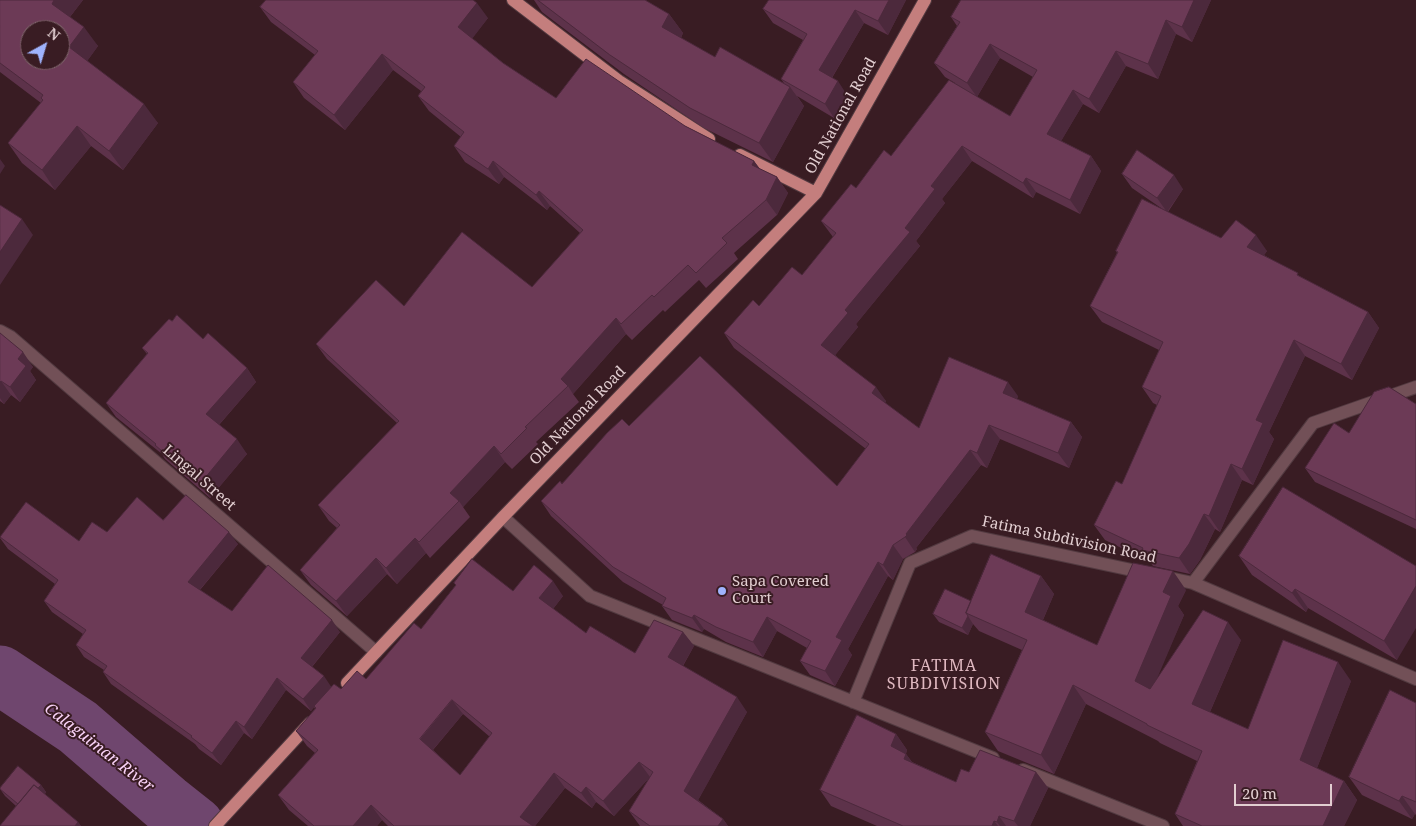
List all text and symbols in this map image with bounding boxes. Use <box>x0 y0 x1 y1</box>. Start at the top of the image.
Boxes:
north arrow <box>20 20 70 70</box>
text: N <box>44 23 64 45</box>
street label: Old National Road <box>802 55 880 177</box>
street label: Old National Road <box>526 363 630 469</box>
street label: Lingal Street <box>159 441 239 515</box>
street label: Fatima Subdivision Road <box>980 513 1158 567</box>
place label: Sapa Covered Court <box>732 573 829 608</box>
marker: Sapa Covered Court <box>716 585 728 597</box>
district label: FATIMA SUBDIVISION <box>885 656 1003 694</box>
water label: Calaguiman River <box>40 699 158 797</box>
scale bar <box>1236 774 1334 806</box>
text: 20 m <box>1242 783 1277 803</box>

